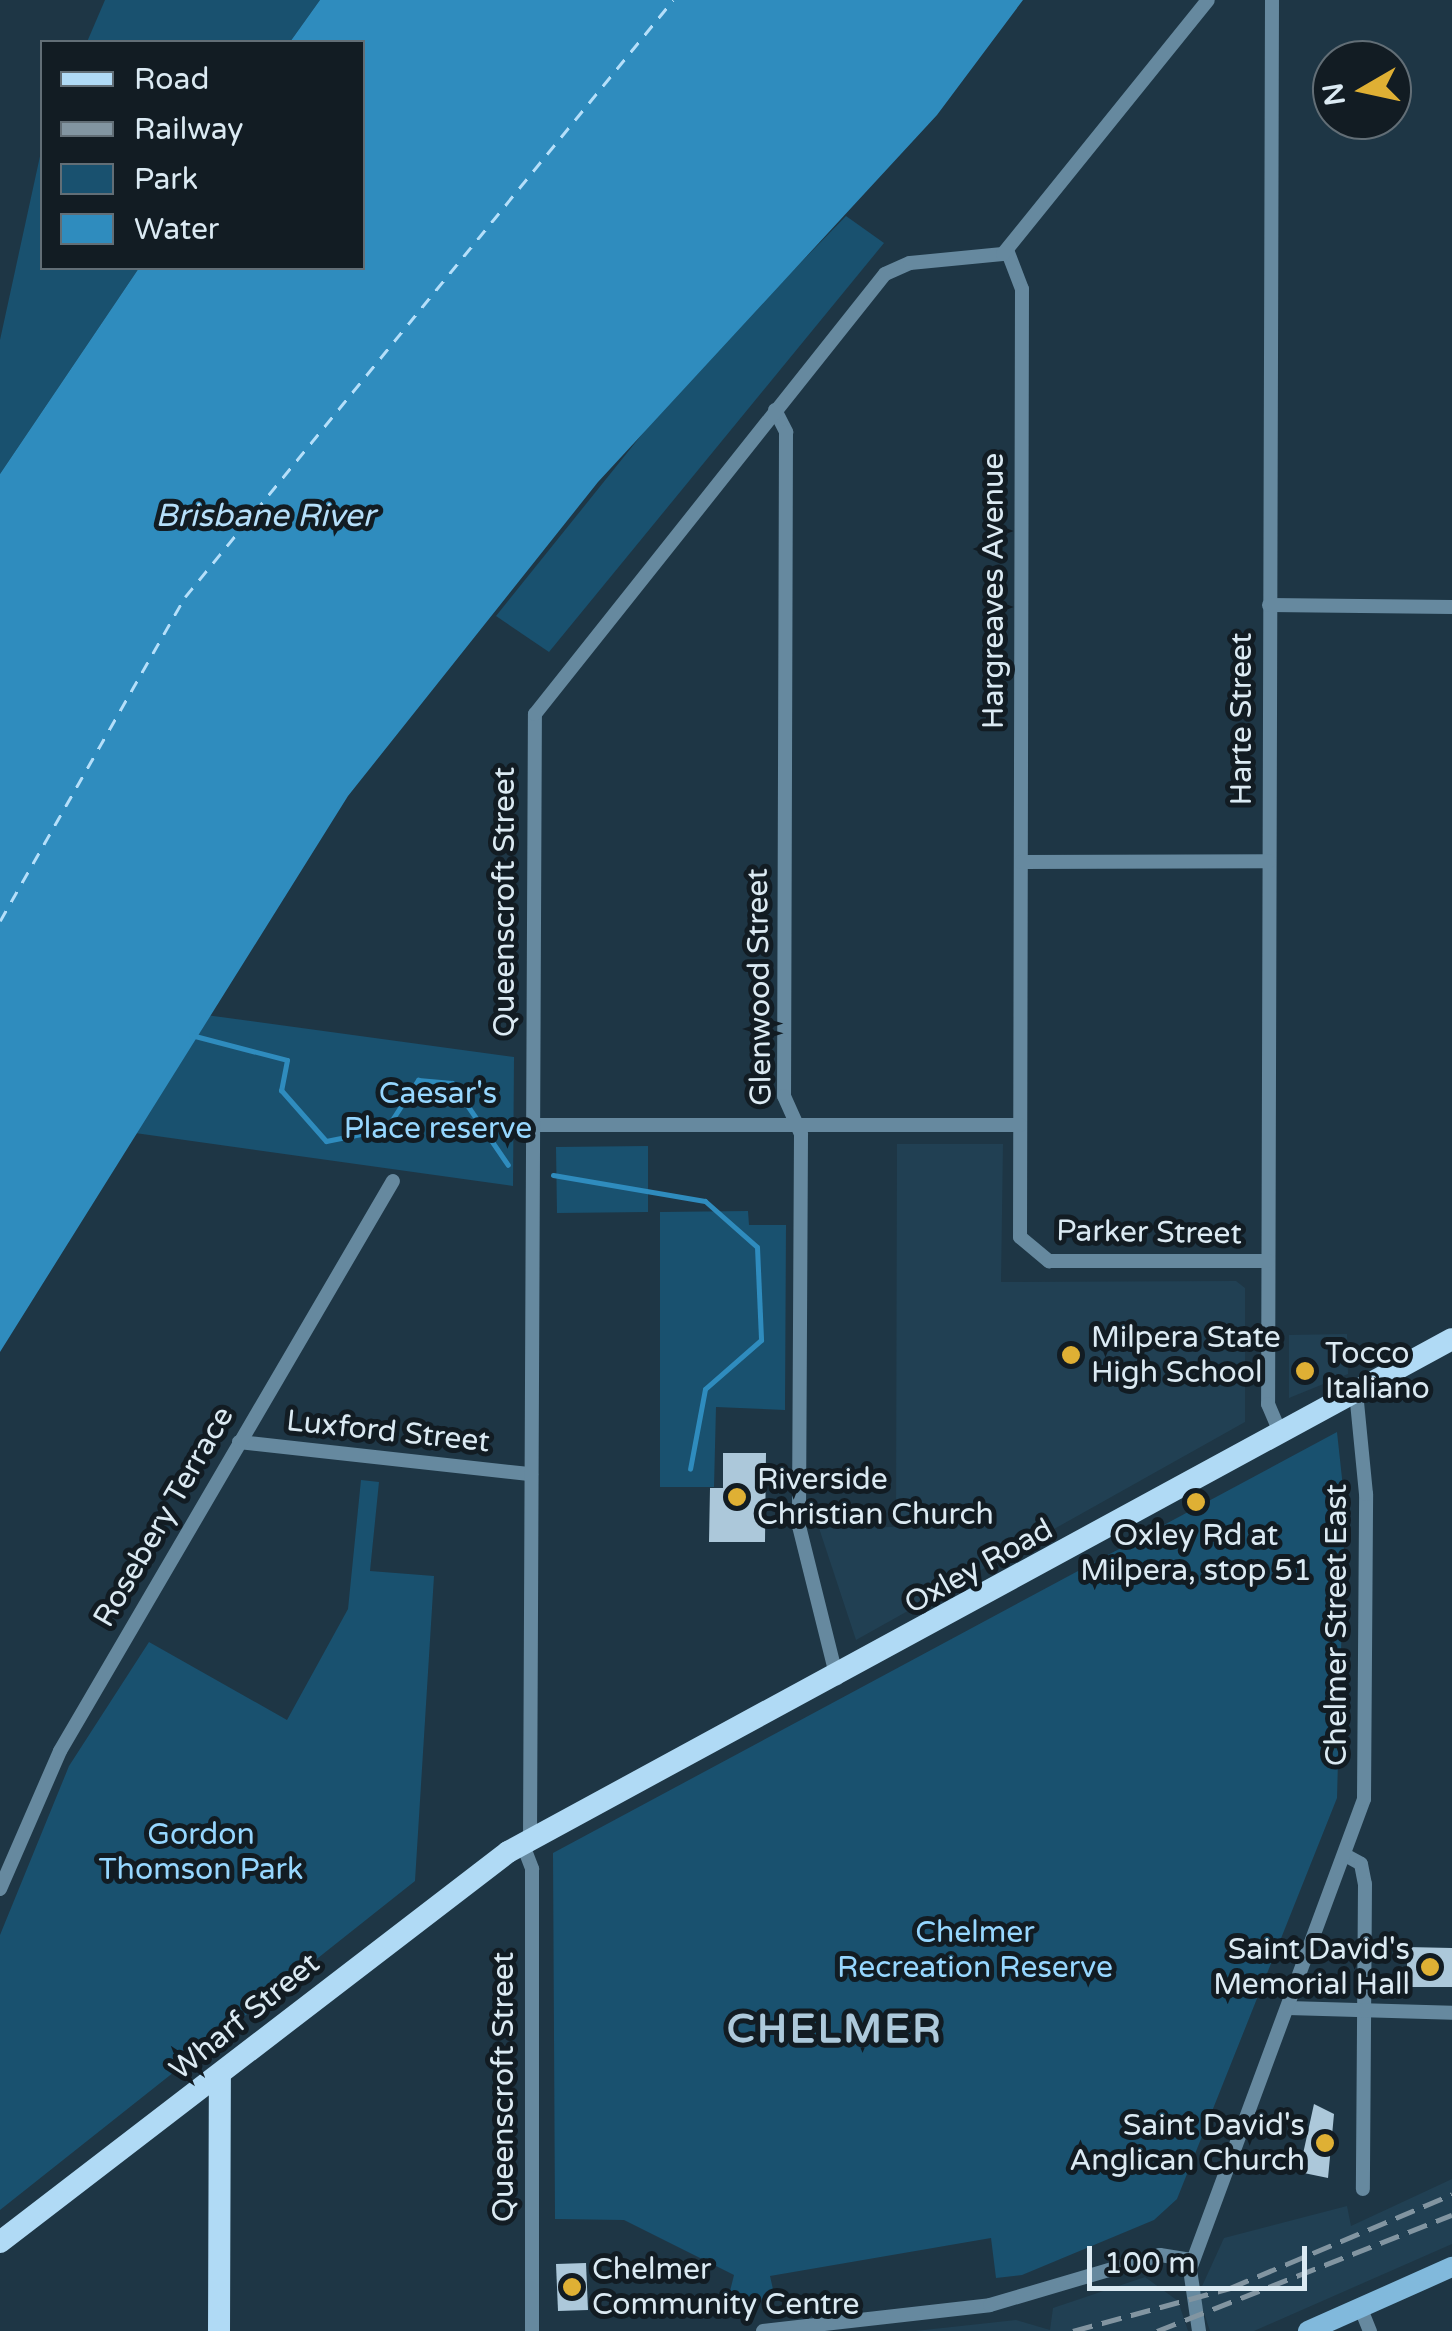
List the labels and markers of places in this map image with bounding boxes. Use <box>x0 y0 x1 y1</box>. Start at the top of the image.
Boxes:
place label: Milpera State High School <box>1091 1320 1281 1390</box>
place label: Tocco Italiano <box>1325 1336 1430 1406</box>
marker: Milpera State High School <box>1060 1344 1082 1366</box>
marker: Tocco Italiano <box>1294 1360 1316 1382</box>
place label: Riverside Christian Church <box>757 1462 994 1532</box>
marker: Riverside Christian Church <box>726 1486 748 1508</box>
marker: Oxley Rd at Milpera, stop 51 <box>1185 1491 1207 1513</box>
place label: Oxley Rd at Milpera, stop 51 <box>1080 1518 1312 1588</box>
place label: Saint David's Memorial Hall <box>1213 1932 1410 2002</box>
marker: Saint David's Memorial Hall <box>1419 1956 1441 1978</box>
place label: Saint David's Anglican Church <box>1069 2108 1305 2178</box>
marker: Saint David's Anglican Church <box>1314 2132 1336 2154</box>
place label: Chelmer Community Centre <box>592 2252 860 2322</box>
marker: Chelmer Community Centre <box>561 2276 583 2298</box>

